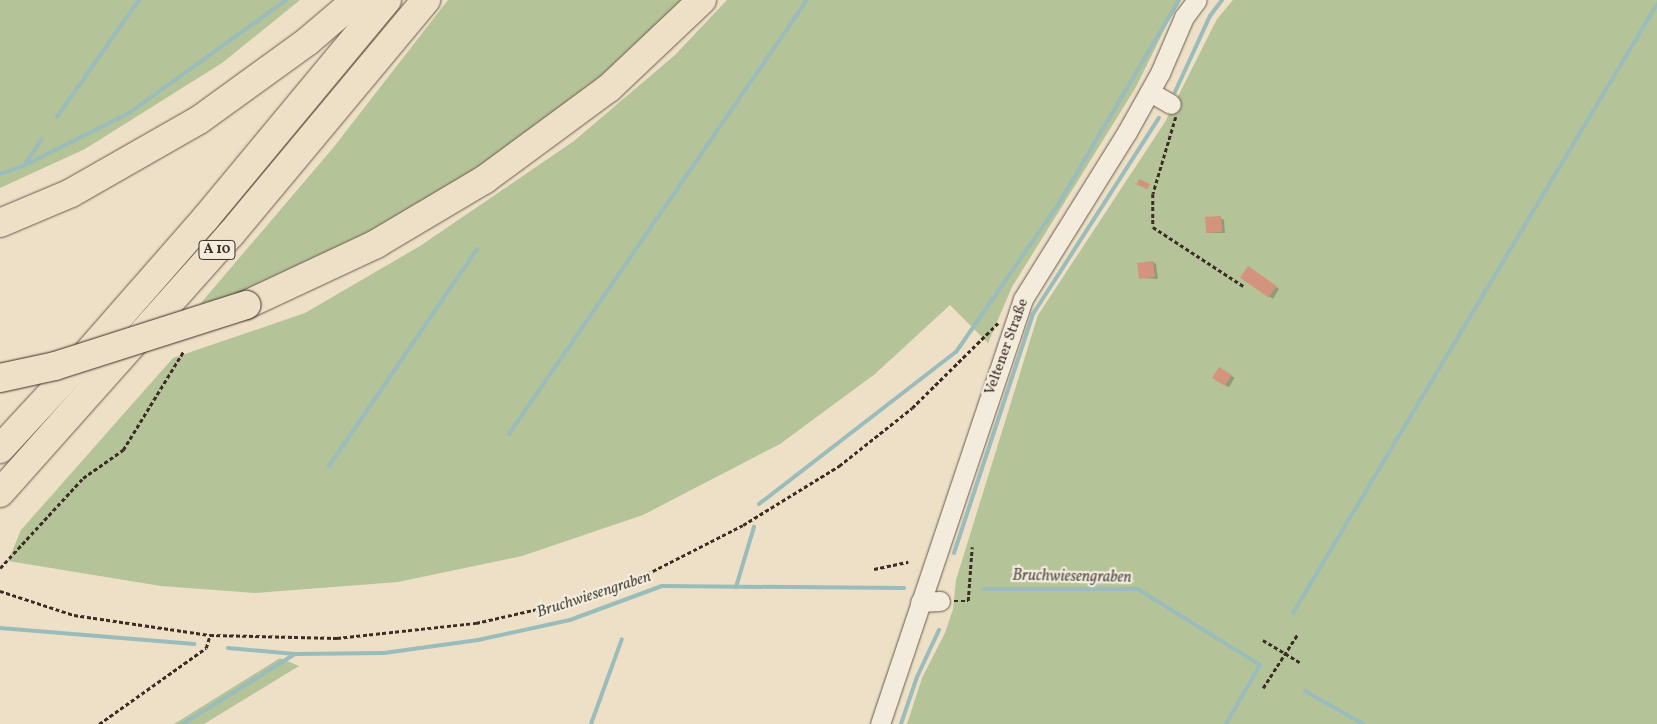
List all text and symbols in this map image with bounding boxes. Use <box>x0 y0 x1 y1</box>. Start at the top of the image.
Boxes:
road number: A 10 <box>198 238 236 262</box>
street label: Veltener Straße <box>981 296 1033 398</box>
water label: Bruchwiesengraben <box>1012 566 1132 588</box>
water label: Bruchwiesengraben <box>534 567 654 623</box>

